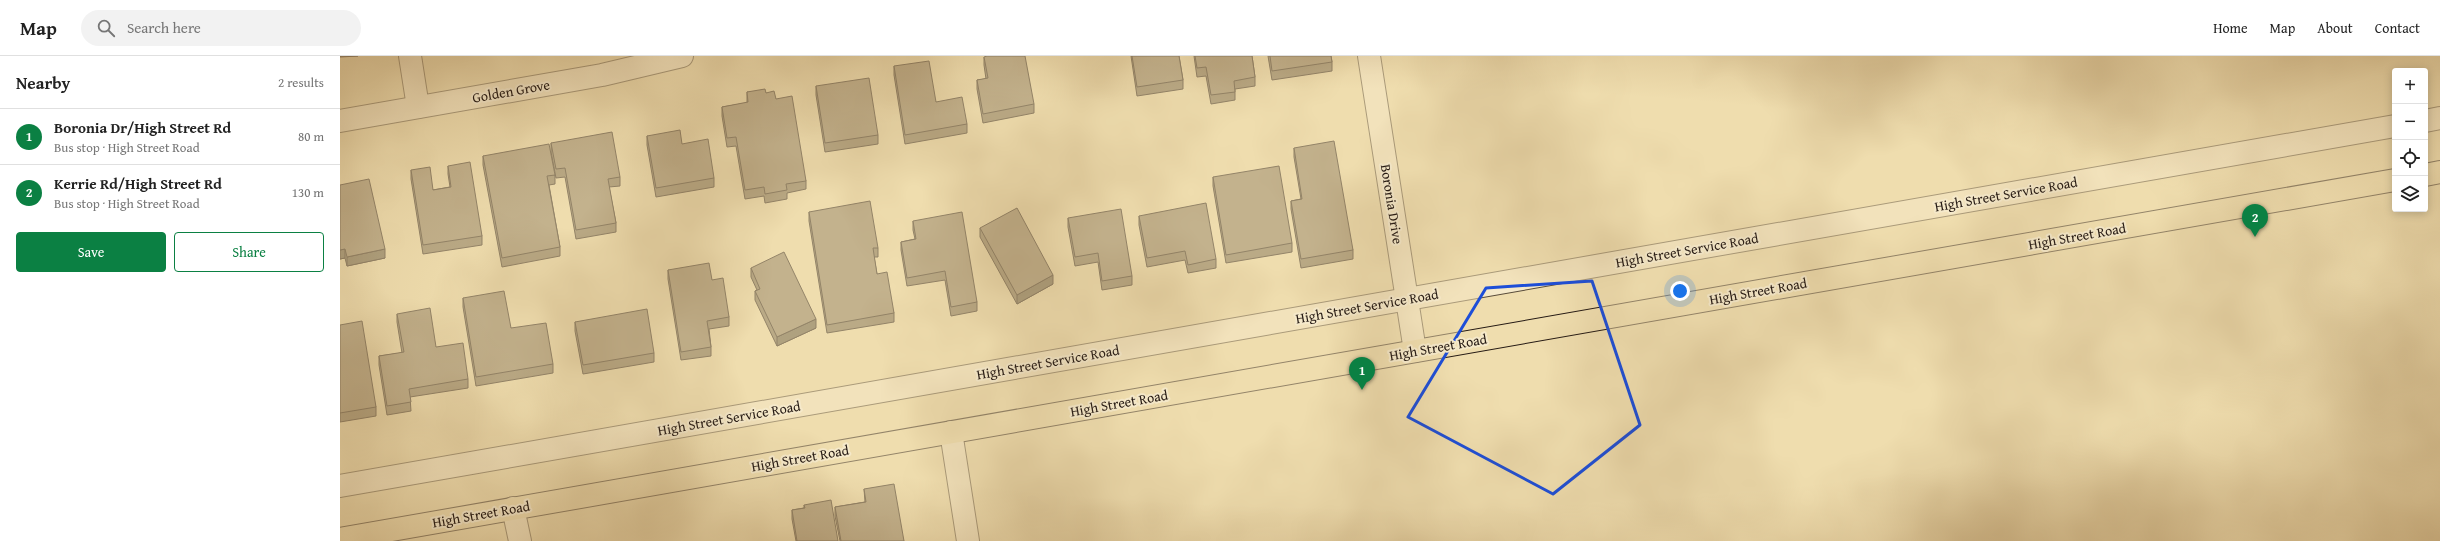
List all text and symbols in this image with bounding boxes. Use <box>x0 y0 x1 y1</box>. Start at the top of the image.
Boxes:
search box <box>81 10 361 46</box>
text: Map <box>20 14 57 42</box>
icon: search <box>95 17 117 39</box>
text: Search here <box>127 17 201 38</box>
text: Home <box>2213 18 2248 38</box>
text: Map <box>2270 18 2295 38</box>
text: About <box>2317 18 2353 38</box>
text: Contact <box>2375 18 2420 38</box>
map controls <box>2392 68 2428 212</box>
button: + <box>2392 68 2428 104</box>
text: Nearby <box>16 70 70 95</box>
text: 2 results <box>278 73 324 92</box>
street label: Golden Grove <box>471 74 552 108</box>
button: − <box>2392 104 2428 140</box>
text: Boronia Dr/High Street Rd <box>54 117 231 138</box>
text: 1 <box>26 127 32 146</box>
text: 80 m <box>298 127 324 146</box>
text: Bus stop · High Street Road <box>54 138 200 157</box>
button: locate <box>2392 140 2428 176</box>
street label: Boronia Drive <box>1376 163 1408 246</box>
street label: High Street Service Road <box>1933 171 2080 216</box>
text: Kerrie Rd/High Street Rd <box>54 173 222 194</box>
button: layers <box>2392 176 2428 212</box>
text: 2 <box>26 183 32 202</box>
text: 130 m <box>292 183 324 202</box>
text: Bus stop · High Street Road <box>54 194 200 213</box>
pin: 2 <box>2242 204 2268 237</box>
street label: High Street Road <box>2027 217 2128 254</box>
street label: High Street Service Road <box>1614 227 1761 272</box>
button: Save <box>16 232 166 272</box>
button: Share <box>174 232 324 272</box>
street label: High Street Road <box>1708 272 1809 309</box>
your location <box>1670 281 1690 301</box>
street label: High Street Service Road <box>1294 283 1441 328</box>
street label: High Street Road <box>1388 328 1489 365</box>
street label: High Street Service Road <box>975 339 1122 384</box>
pin: 1 <box>1349 357 1375 390</box>
street label: High Street Road <box>1069 384 1170 421</box>
street label: High Street Service Road <box>656 395 803 440</box>
street label: High Street Road <box>750 439 851 476</box>
street label: High Street Road <box>431 495 532 532</box>

